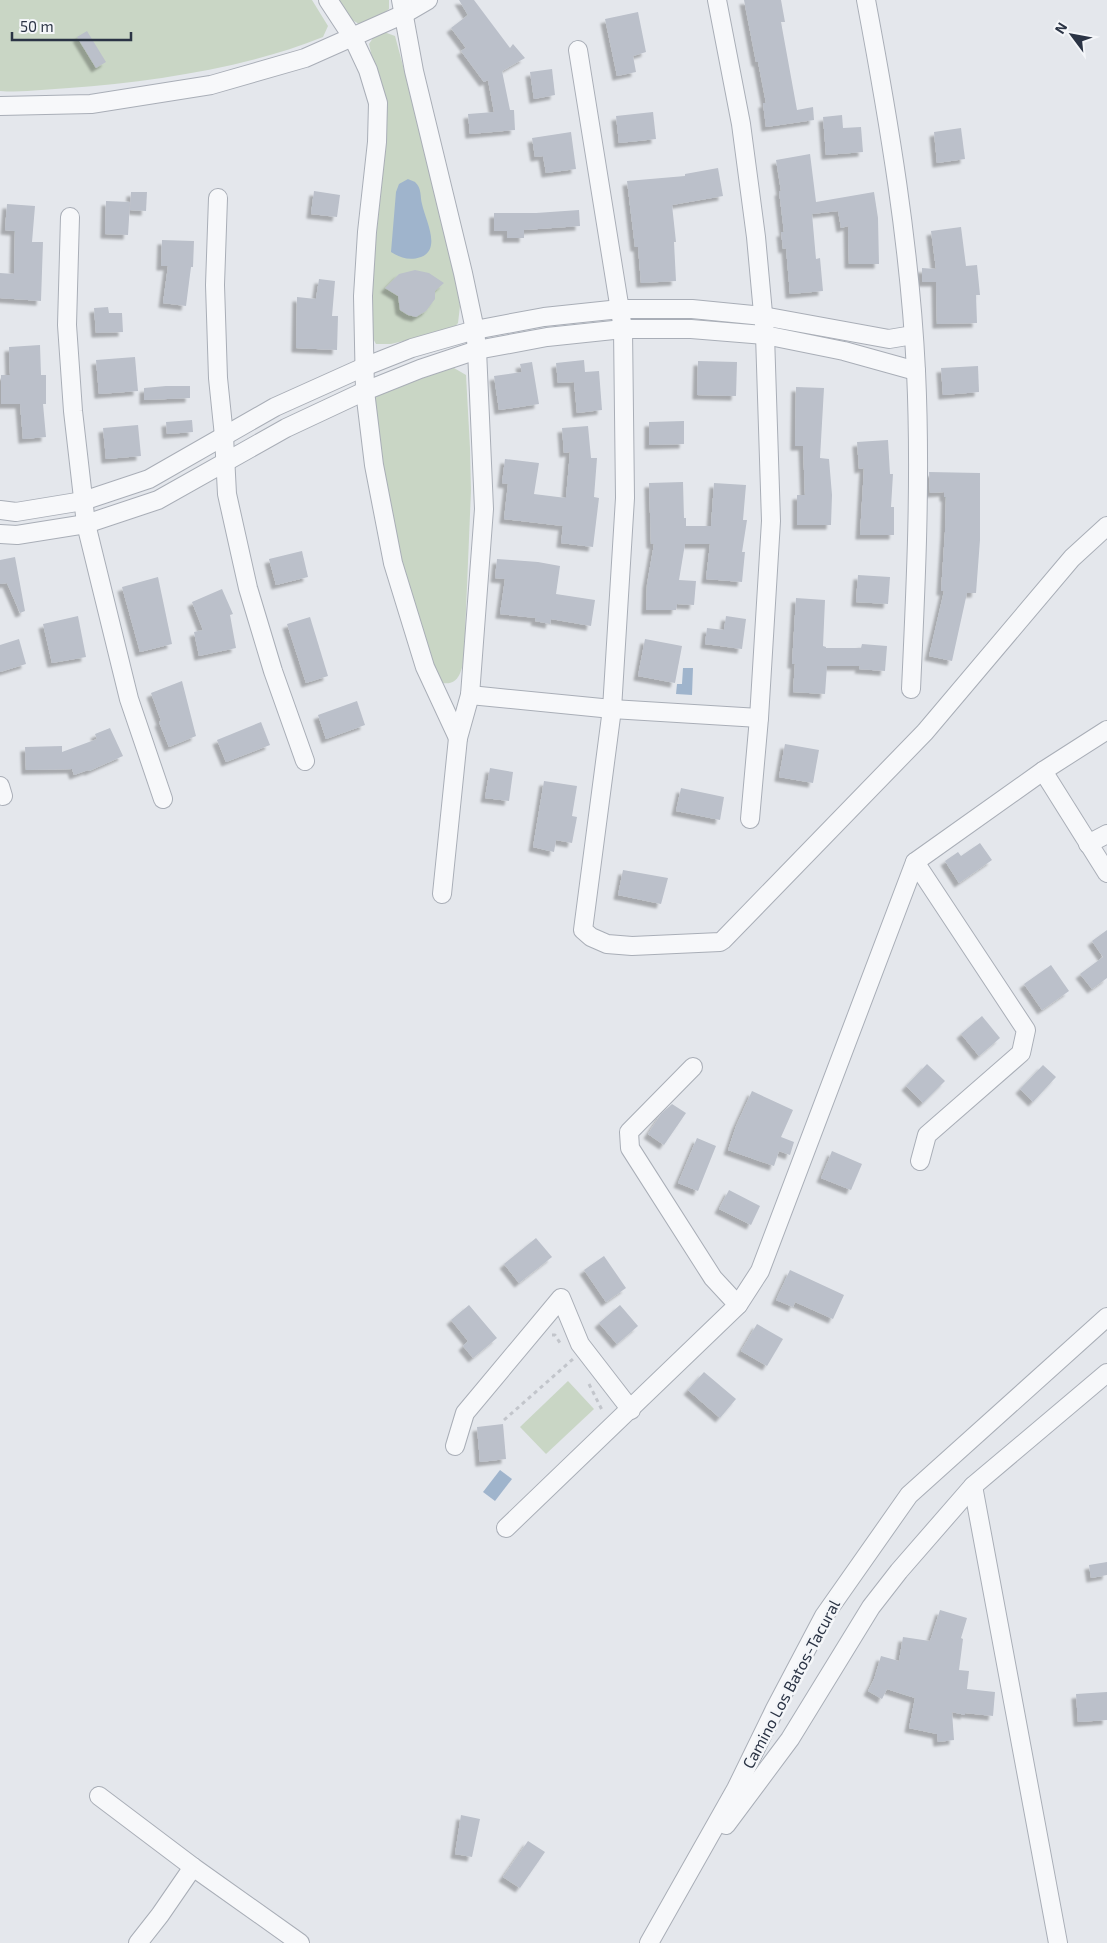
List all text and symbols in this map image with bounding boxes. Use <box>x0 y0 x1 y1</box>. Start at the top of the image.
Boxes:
scale bar <box>12 10 131 42</box>
north arrow <box>1047 10 1097 60</box>
text: 50 m <box>20 17 54 35</box>
text: N <box>1051 19 1070 37</box>
street label: Camino Los Batos-Tacural <box>738 1596 843 1771</box>

